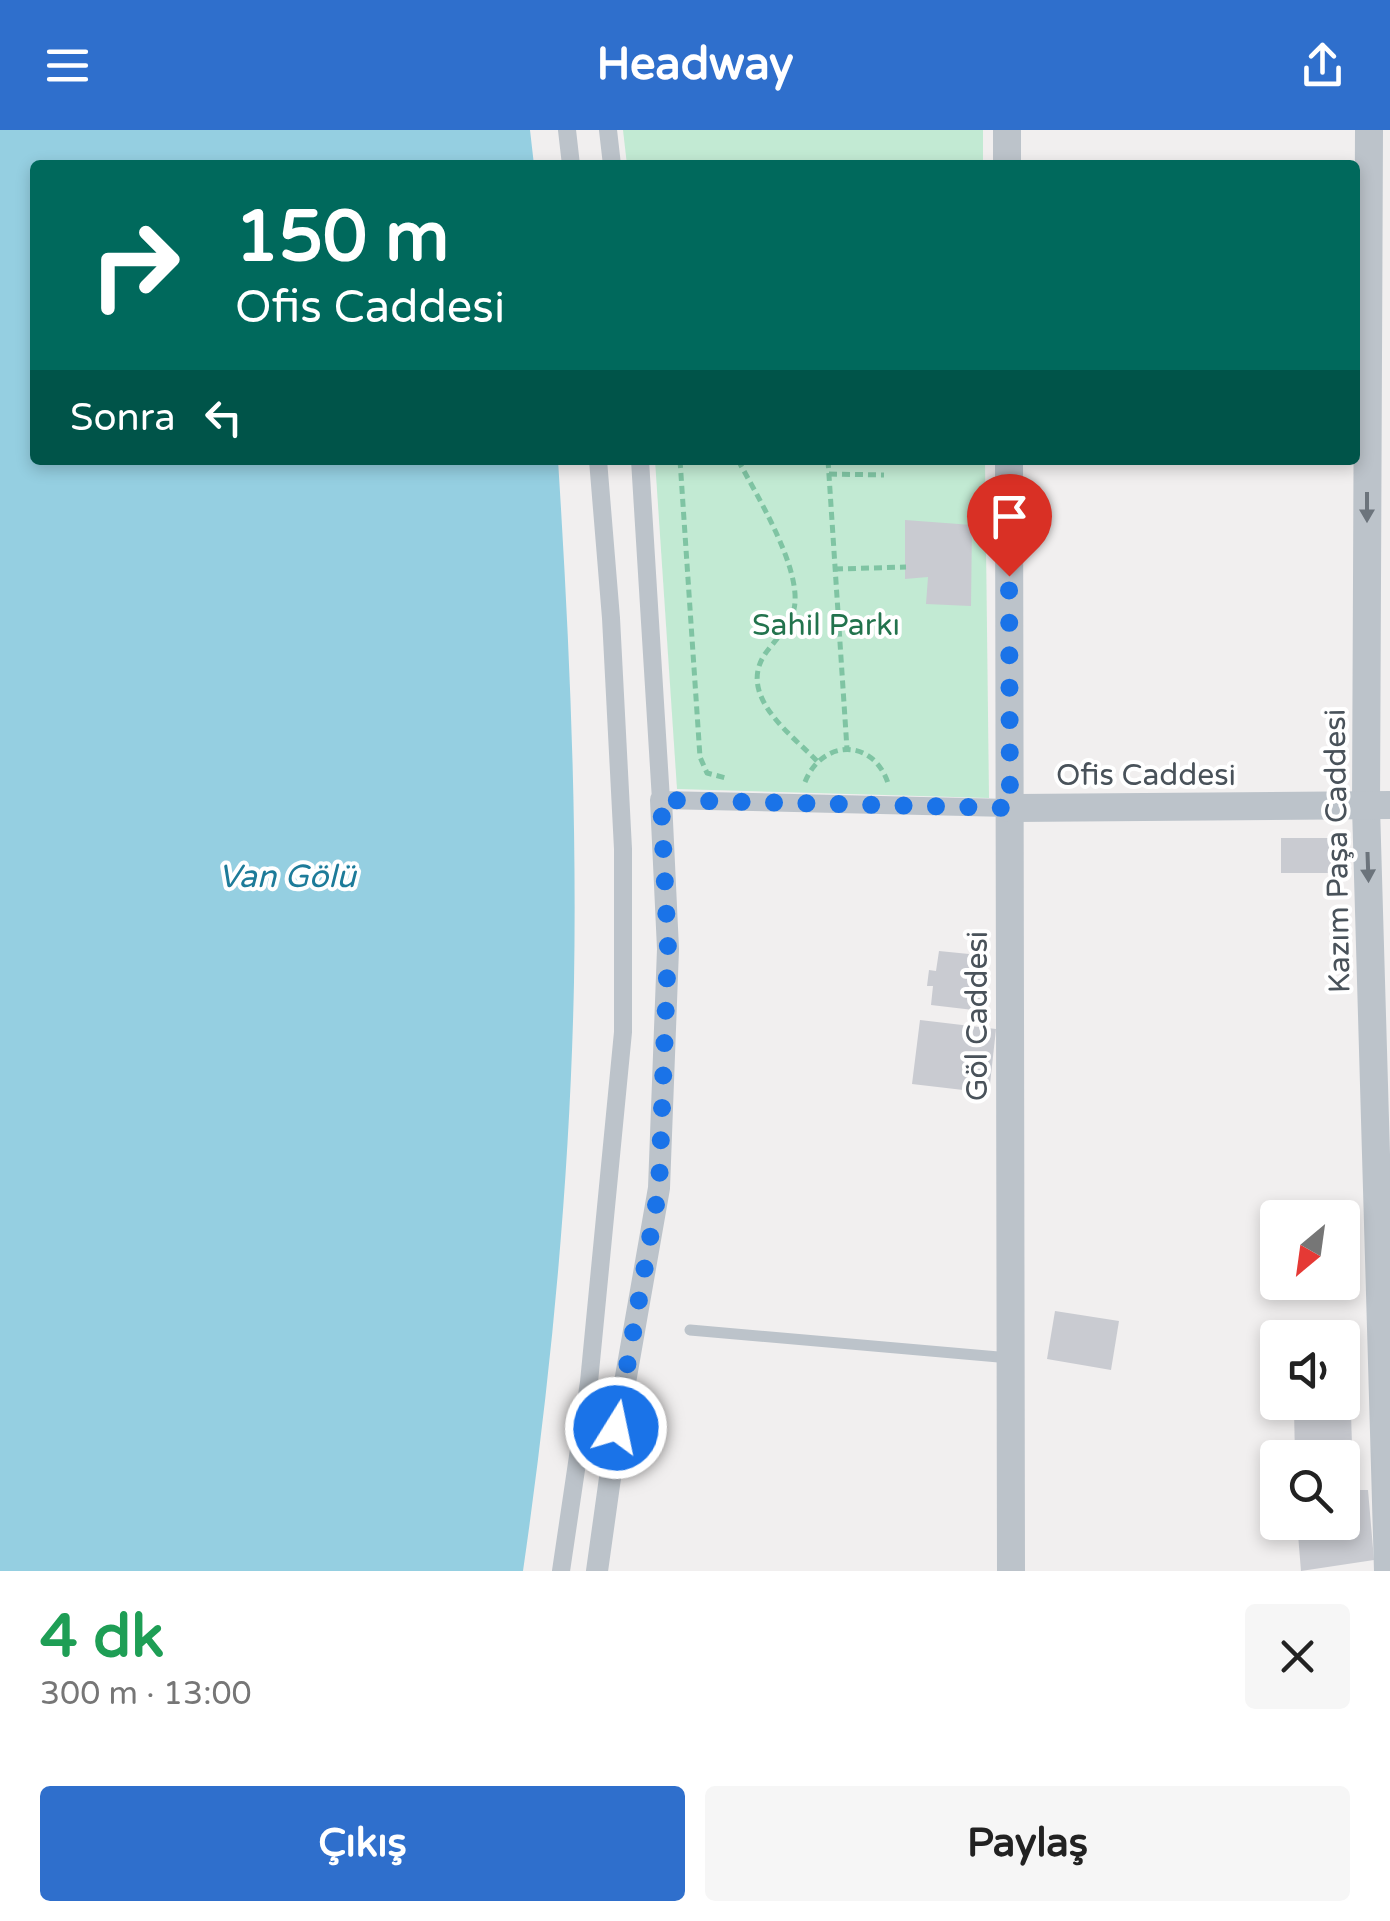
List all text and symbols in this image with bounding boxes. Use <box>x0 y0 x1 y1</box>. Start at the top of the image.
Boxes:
icon: menu <box>40 38 95 93</box>
text: Headway <box>597 38 793 92</box>
icon: share <box>1295 38 1350 93</box>
text: 150 m <box>235 196 449 280</box>
icon: right <box>70 200 200 330</box>
text: Ofis Caddesi <box>235 281 505 335</box>
icon: left <box>196 390 251 445</box>
text: Sonra <box>70 395 176 441</box>
pin <box>967 474 1052 577</box>
icon: arrive <box>982 489 1037 544</box>
one-way arrow <box>1359 492 1375 524</box>
park label: Sahil Parkı <box>752 607 900 644</box>
street label: Kazım Paşa Caddesi <box>1317 708 1358 994</box>
street label: Ofis Caddesi <box>1056 757 1236 794</box>
one-way arrow <box>1360 852 1376 884</box>
water label: Van Gölü <box>218 858 357 896</box>
street label: Göl Caddesi <box>959 931 996 1101</box>
north arrow <box>1260 1200 1360 1300</box>
map controls <box>1260 1200 1360 1540</box>
button: sound <box>1260 1320 1360 1420</box>
position arrow <box>564 1376 668 1480</box>
button: search <box>1260 1440 1360 1540</box>
text: 4 dk <box>40 1601 164 1673</box>
button: close <box>1245 1604 1350 1709</box>
text: 300 m · 13:00 <box>40 1675 252 1713</box>
button: Çıkış <box>40 1786 685 1901</box>
button: Paylaş <box>705 1786 1350 1901</box>

